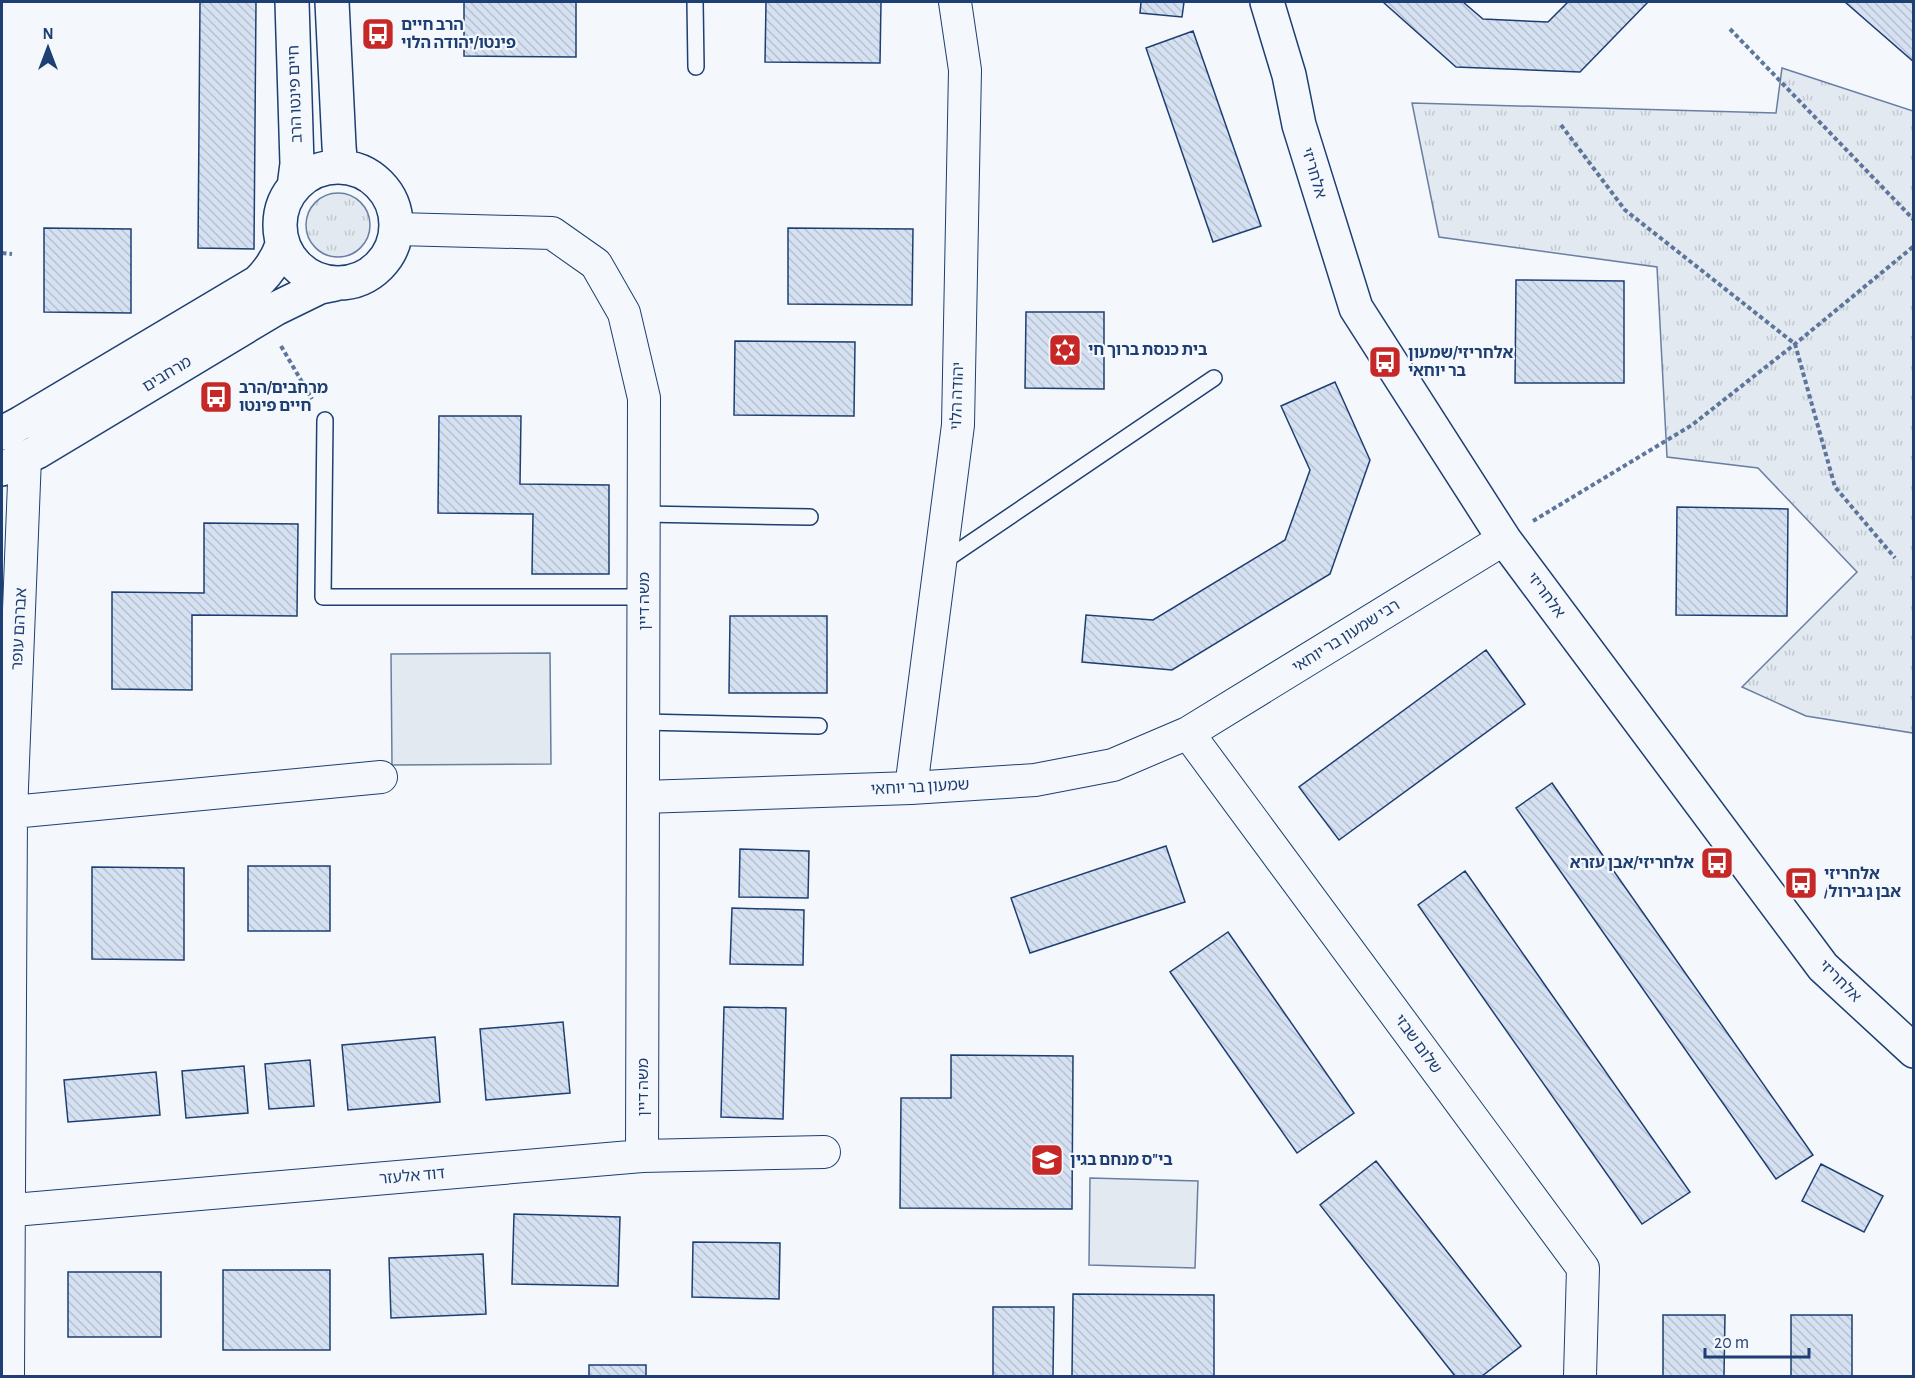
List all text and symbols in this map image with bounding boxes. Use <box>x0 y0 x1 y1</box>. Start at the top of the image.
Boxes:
bus stop icon: הרב חיים פינטו/יהודה הלוי <box>360 16 396 52</box>
place label: הרב חיים פינטו/יהודה הלוי <box>401 17 516 51</box>
north arrow <box>18 18 78 78</box>
text: N <box>42 26 54 42</box>
street label: חיים פינטו הרב <box>285 45 305 143</box>
street label: אלחריזי <box>1299 146 1329 200</box>
synagogue icon: בית כנסת ברוך חי <box>1047 332 1083 368</box>
place label: בית כנסת ברוך חי <box>1088 342 1208 358</box>
bus stop icon: אלחריזי/שמעון בר יוחאי <box>1367 344 1403 380</box>
place label: אלחריזי/שמעון בר יוחאי <box>1408 345 1514 379</box>
street label: מרחבים <box>140 353 194 395</box>
street label: יהודה הלוי <box>948 362 966 430</box>
bus stop icon: מרחבים/הרב חיים פינטו <box>198 379 234 415</box>
place label: מרחבים/הרב חיים פינטו <box>239 380 328 414</box>
street label: אלחריזי <box>1524 569 1568 621</box>
street label: משה דיין <box>636 572 652 630</box>
street label: אברהם עופר <box>9 587 29 671</box>
street label: רבי שמעון בר יוחאי <box>1290 597 1402 675</box>
street label: שמעון בר יוחאי <box>870 776 970 798</box>
bus stop icon: אלחריזי/אבן עזרא <box>1699 845 1735 881</box>
place label: אלחריזי/אבן עזרא <box>1570 855 1694 871</box>
bus stop icon: אלחריזי /אבן גבירול <box>1783 865 1819 901</box>
place label: אלחריזי /אבן גבירול <box>1823 866 1901 900</box>
street label: אלחריזי <box>1816 957 1864 1005</box>
street label: שלום שבזי <box>1391 1011 1445 1077</box>
street label: משה דיין <box>635 1058 651 1116</box>
school or university icon: בי"ס מנחם בגין <box>1029 1142 1065 1178</box>
place label: בי"ס מנחם בגין <box>1070 1152 1173 1168</box>
street label: דוד אלעזר <box>378 1165 446 1187</box>
scale bar <box>1705 1321 1808 1359</box>
text: 20 m <box>1714 1334 1749 1352</box>

